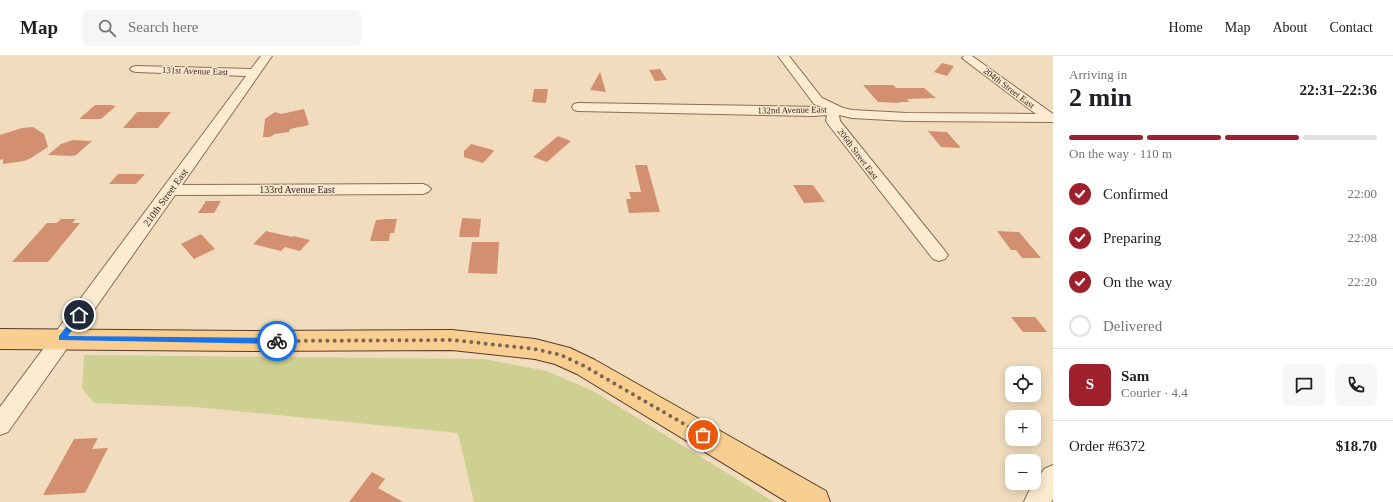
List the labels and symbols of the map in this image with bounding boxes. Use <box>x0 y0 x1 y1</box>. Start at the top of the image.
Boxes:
street label: 131st Avenue East <box>162 65 229 77</box>
street label: 204th Street East <box>981 66 1037 111</box>
street label: 132nd Avenue East <box>757 104 827 116</box>
street label: 206th Street East <box>836 126 881 182</box>
street label: 210th Street East <box>141 166 190 228</box>
street label: 133rd Avenue East <box>259 184 335 195</box>
pin <box>62 298 96 332</box>
courier <box>257 321 297 361</box>
pin <box>686 418 720 452</box>

